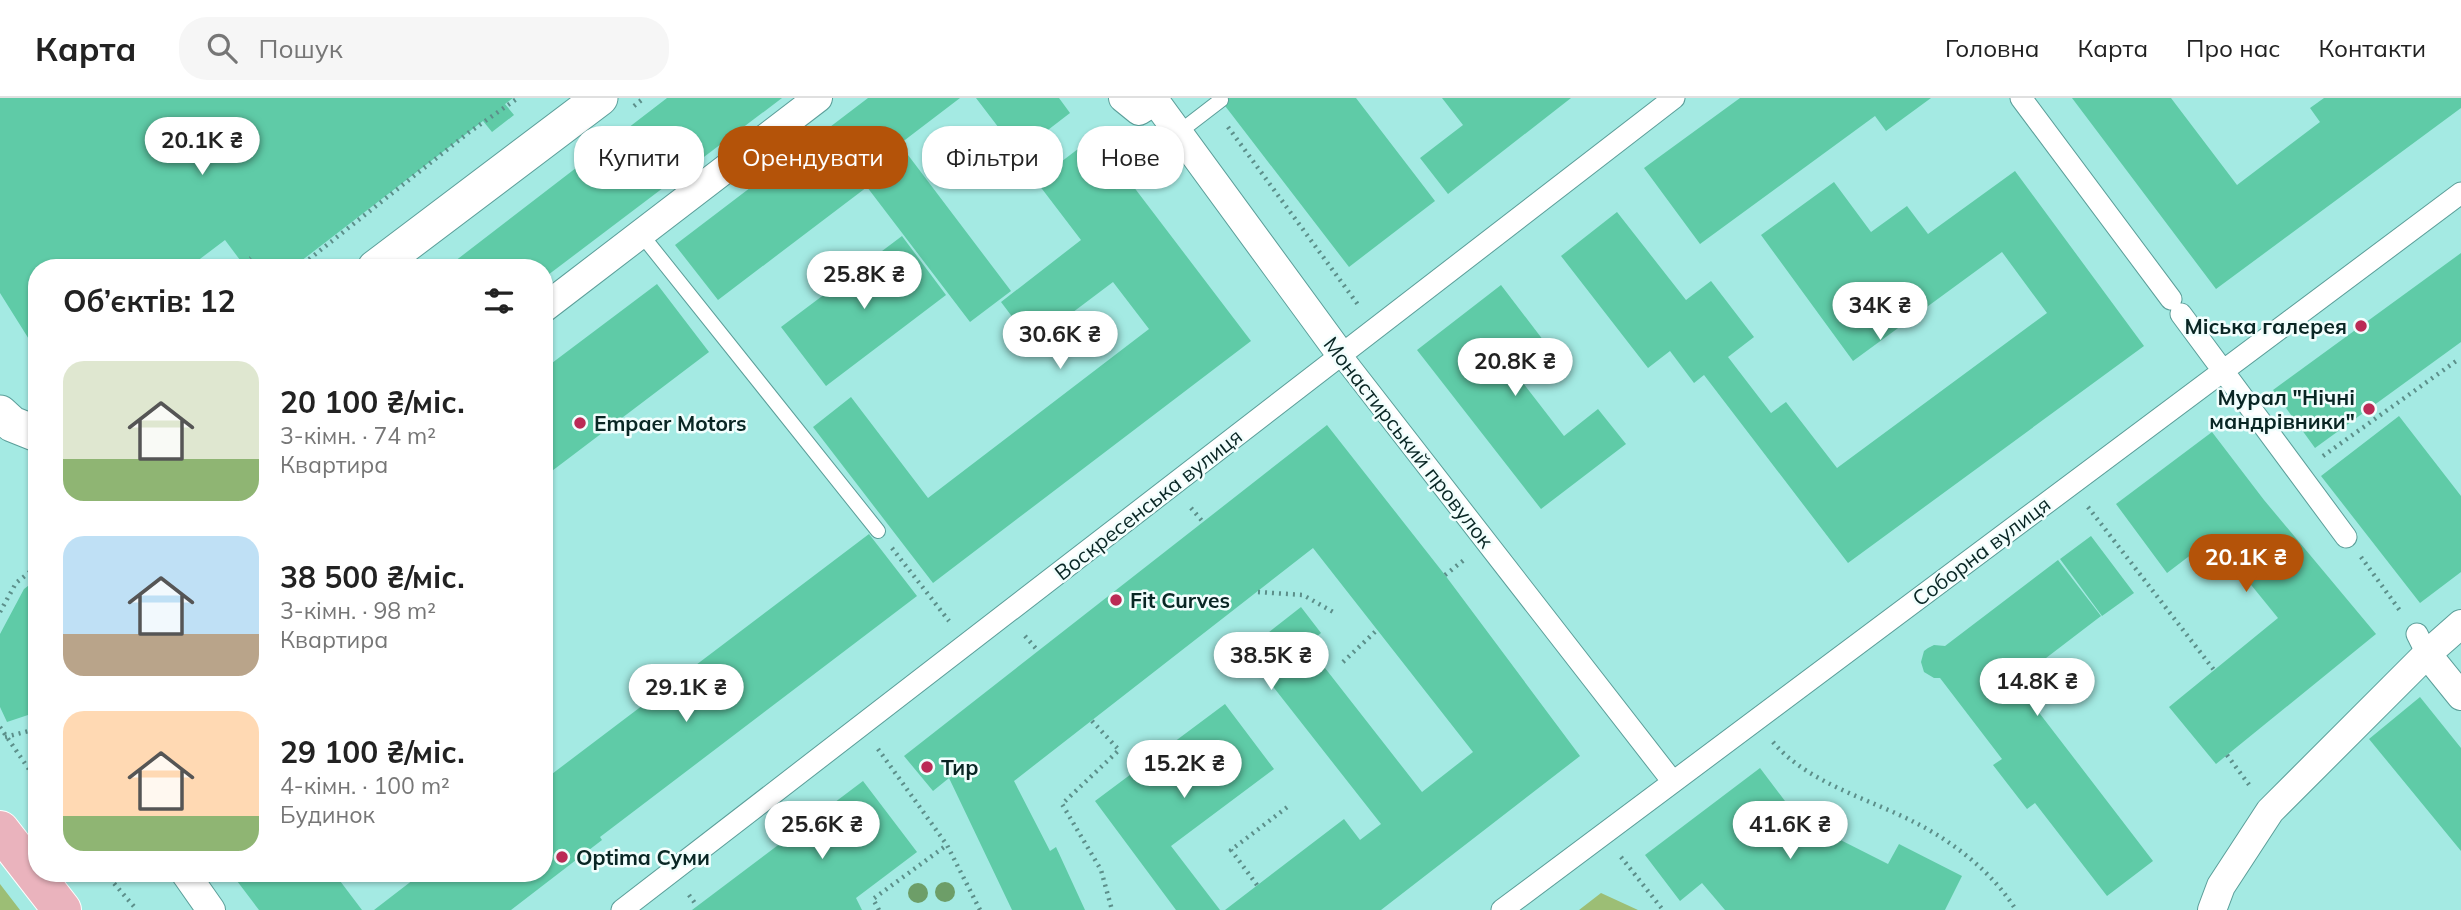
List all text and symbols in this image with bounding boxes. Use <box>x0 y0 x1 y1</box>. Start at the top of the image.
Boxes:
search box <box>179 17 669 80</box>
text: Карта <box>35 28 137 69</box>
icon: search <box>203 29 241 67</box>
text: Пошук <box>259 32 343 65</box>
text: Головна <box>1945 33 2039 63</box>
text: Карта <box>2077 33 2148 63</box>
text: Про нас <box>2186 33 2280 63</box>
text: Контакти <box>2318 33 2426 63</box>
pin: 20.1K ₴ <box>137 118 267 177</box>
text: 20.1K ₴ <box>161 125 243 154</box>
chip: Купити <box>574 126 704 189</box>
chip: Орендувати <box>718 126 908 189</box>
chip: Фільтри <box>922 126 1063 189</box>
chip: Нове <box>1077 126 1184 189</box>
pin: 25.8K ₴ <box>799 252 929 311</box>
text: 25.8K ₴ <box>823 259 905 288</box>
text: Об’єктів: 12 <box>63 282 235 320</box>
icon: filters <box>480 282 518 320</box>
pin: 34K ₴ <box>1831 282 1929 342</box>
text: 34K ₴ <box>1848 290 1912 319</box>
pin: 30.6K ₴ <box>995 312 1125 371</box>
place label: Міська галерея <box>2184 313 2347 339</box>
marker: Міська галерея <box>2353 318 2369 334</box>
text: 30.6K ₴ <box>1019 319 1101 348</box>
street label: Монастирський провулок <box>1318 331 1500 553</box>
pin: 20.8K ₴ <box>1450 338 1580 398</box>
text: 20.8K ₴ <box>1474 346 1556 375</box>
text: 20 100 ₴/міс. <box>280 383 465 421</box>
place label: Мурал "Нічні мандрівники" <box>2209 384 2355 434</box>
icon: home <box>119 389 203 473</box>
marker: Мурал "Нічні мандрівники" <box>2361 401 2377 417</box>
place label: Empaer Motors <box>594 410 746 436</box>
marker: Empaer Motors <box>572 415 588 431</box>
text: 3-кімн. · 74 m² <box>280 421 436 450</box>
street label: Воскресенська вулиця <box>1049 423 1247 585</box>
text: Квартира <box>280 450 388 479</box>
street label: Соборна вулиця <box>1907 491 2055 611</box>
pin: 20.1K ₴ <box>2181 534 2311 594</box>
text: 20.1K ₴ <box>2205 542 2287 571</box>
text: 38 500 ₴/міс. <box>280 558 465 596</box>
icon: home <box>119 564 203 648</box>
place label: Fit Curves <box>1130 587 1230 613</box>
marker: Fit Curves <box>1108 592 1124 608</box>
text: 3-кімн. · 98 m² <box>280 596 436 625</box>
text: Квартира <box>280 625 388 654</box>
pin: 38.5K ₴ <box>1206 632 1336 692</box>
text: 38.5K ₴ <box>1230 640 1312 669</box>
pin: 14.8K ₴ <box>1972 658 2102 718</box>
pin: 29.1K ₴ <box>621 664 751 724</box>
text: 14.8K ₴ <box>1996 666 2078 695</box>
text: 29.1K ₴ <box>645 672 727 701</box>
text: 29 100 ₴/міс. <box>280 733 465 771</box>
icon: home <box>119 739 203 823</box>
pin: 15.2K ₴ <box>1119 740 1249 800</box>
text: 15.2K ₴ <box>1143 748 1225 777</box>
place label: Тир <box>941 754 979 780</box>
marker: Тир <box>919 759 935 775</box>
text: 4-кімн. · 100 m² <box>280 771 450 800</box>
text: Будинок <box>280 800 375 829</box>
pin: 25.6K ₴ <box>757 802 887 861</box>
pin: 41.6K ₴ <box>1725 802 1855 861</box>
text: 25.6K ₴ <box>781 809 863 838</box>
text: 41.6K ₴ <box>1749 809 1831 838</box>
place label: Optima Суми <box>576 844 710 870</box>
marker: Optima Суми <box>554 849 570 865</box>

